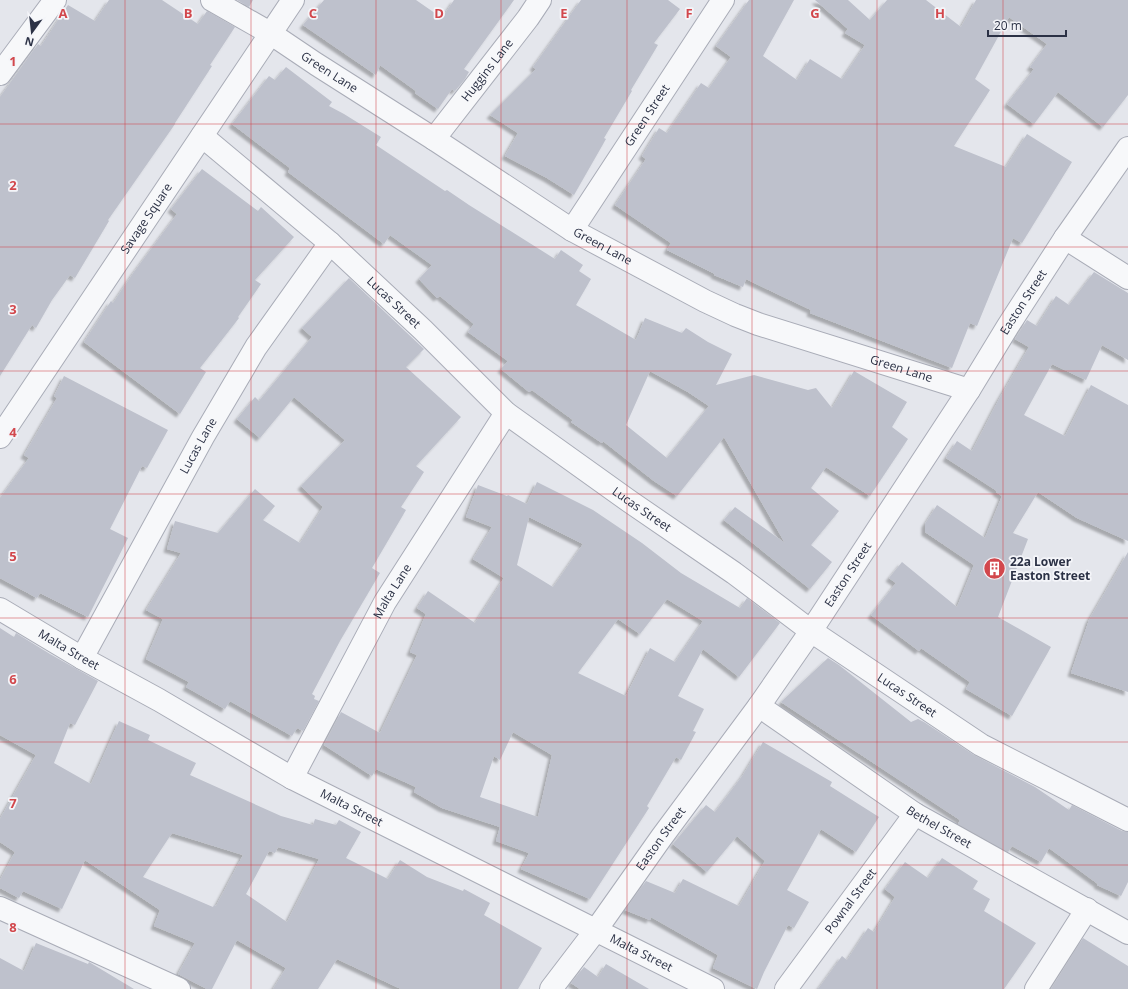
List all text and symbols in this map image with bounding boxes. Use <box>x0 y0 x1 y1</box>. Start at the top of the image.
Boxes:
text: A <box>59 4 68 22</box>
text: B <box>184 4 193 22</box>
text: C <box>309 4 317 22</box>
text: D <box>434 4 444 22</box>
text: E <box>560 4 568 22</box>
text: F <box>685 4 693 22</box>
text: G <box>810 4 820 22</box>
text: H <box>935 4 945 22</box>
north arrow <box>12 12 52 52</box>
scale bar <box>988 12 1066 38</box>
text: 20 m <box>994 17 1022 34</box>
text: N <box>23 34 36 51</box>
street label: Huggins Lane <box>457 35 517 105</box>
street label: Green Lane <box>298 47 362 97</box>
text: 1 <box>9 52 17 70</box>
street label: Green Street <box>620 81 673 150</box>
text: 2 <box>9 176 17 194</box>
street label: Savage Square <box>116 179 176 257</box>
street label: Green Lane <box>570 223 636 269</box>
street label: Easton Street <box>996 266 1050 338</box>
street label: Lucas Street <box>363 273 425 332</box>
text: 3 <box>9 300 17 318</box>
street label: Green Lane <box>868 351 935 386</box>
street label: Lucas Lane <box>175 414 221 477</box>
text: 4 <box>9 423 17 441</box>
street label: Lucas Street <box>609 483 675 536</box>
street label: Easton Street <box>820 538 875 610</box>
text: 5 <box>9 547 17 565</box>
place label: 22a Lower Easton Street <box>1010 553 1090 584</box>
building icon: 22a Lower Easton Street <box>982 556 1008 582</box>
street label: Malta Lane <box>369 560 415 622</box>
street label: Malta Street <box>35 625 103 674</box>
street label: Lucas Street <box>874 669 940 721</box>
text: 6 <box>9 670 17 688</box>
street label: Malta Street <box>317 785 386 830</box>
text: 7 <box>9 794 17 812</box>
street label: Bethel Street <box>903 801 975 852</box>
street label: Easton Street <box>632 803 689 874</box>
street label: Pownal Street <box>820 865 880 937</box>
text: 8 <box>9 918 17 936</box>
street label: Malta Street <box>607 930 676 975</box>

